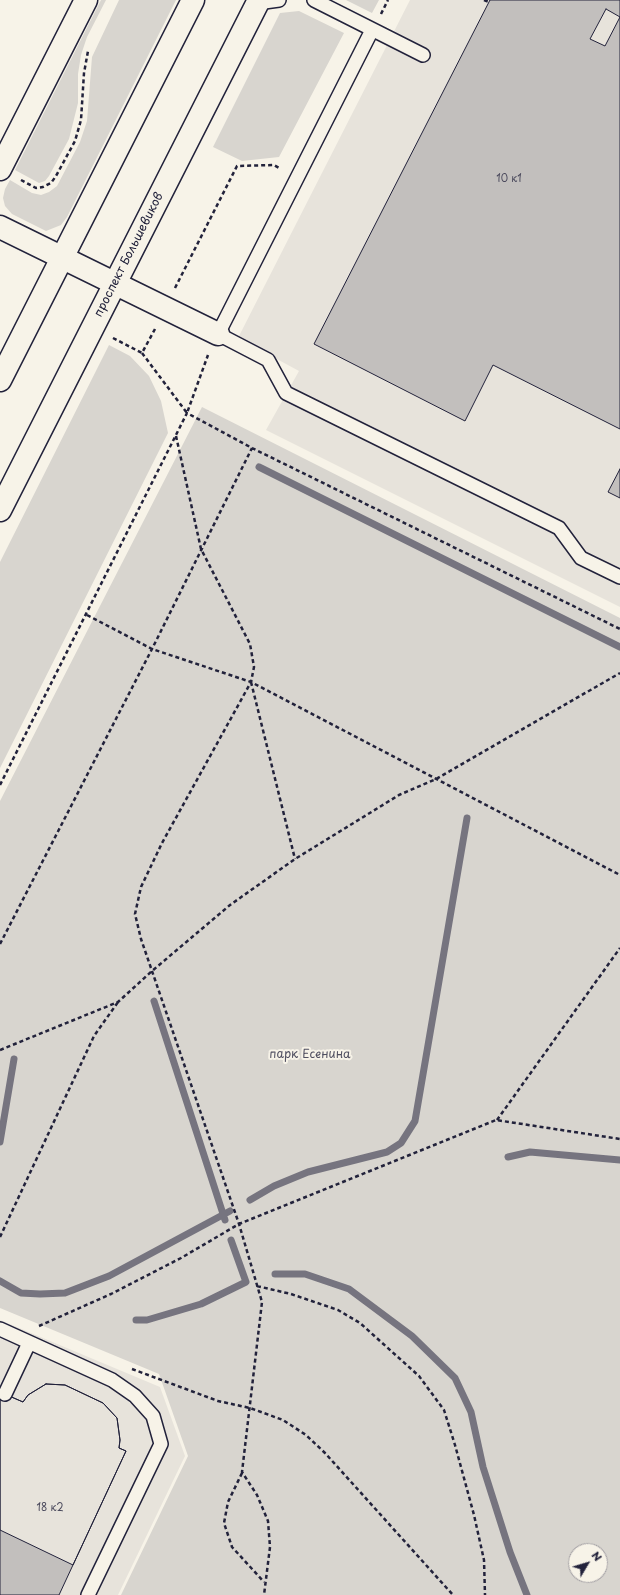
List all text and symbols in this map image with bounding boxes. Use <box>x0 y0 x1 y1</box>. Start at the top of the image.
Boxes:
house number: 10 к1 <box>496 173 522 185</box>
street label: проспект Большевиков <box>91 190 167 320</box>
park label: парк Есенина <box>269 1048 351 1062</box>
house number: 18 к2 <box>36 1502 64 1514</box>
north arrow <box>568 1543 608 1583</box>
text: N <box>588 1547 606 1565</box>

